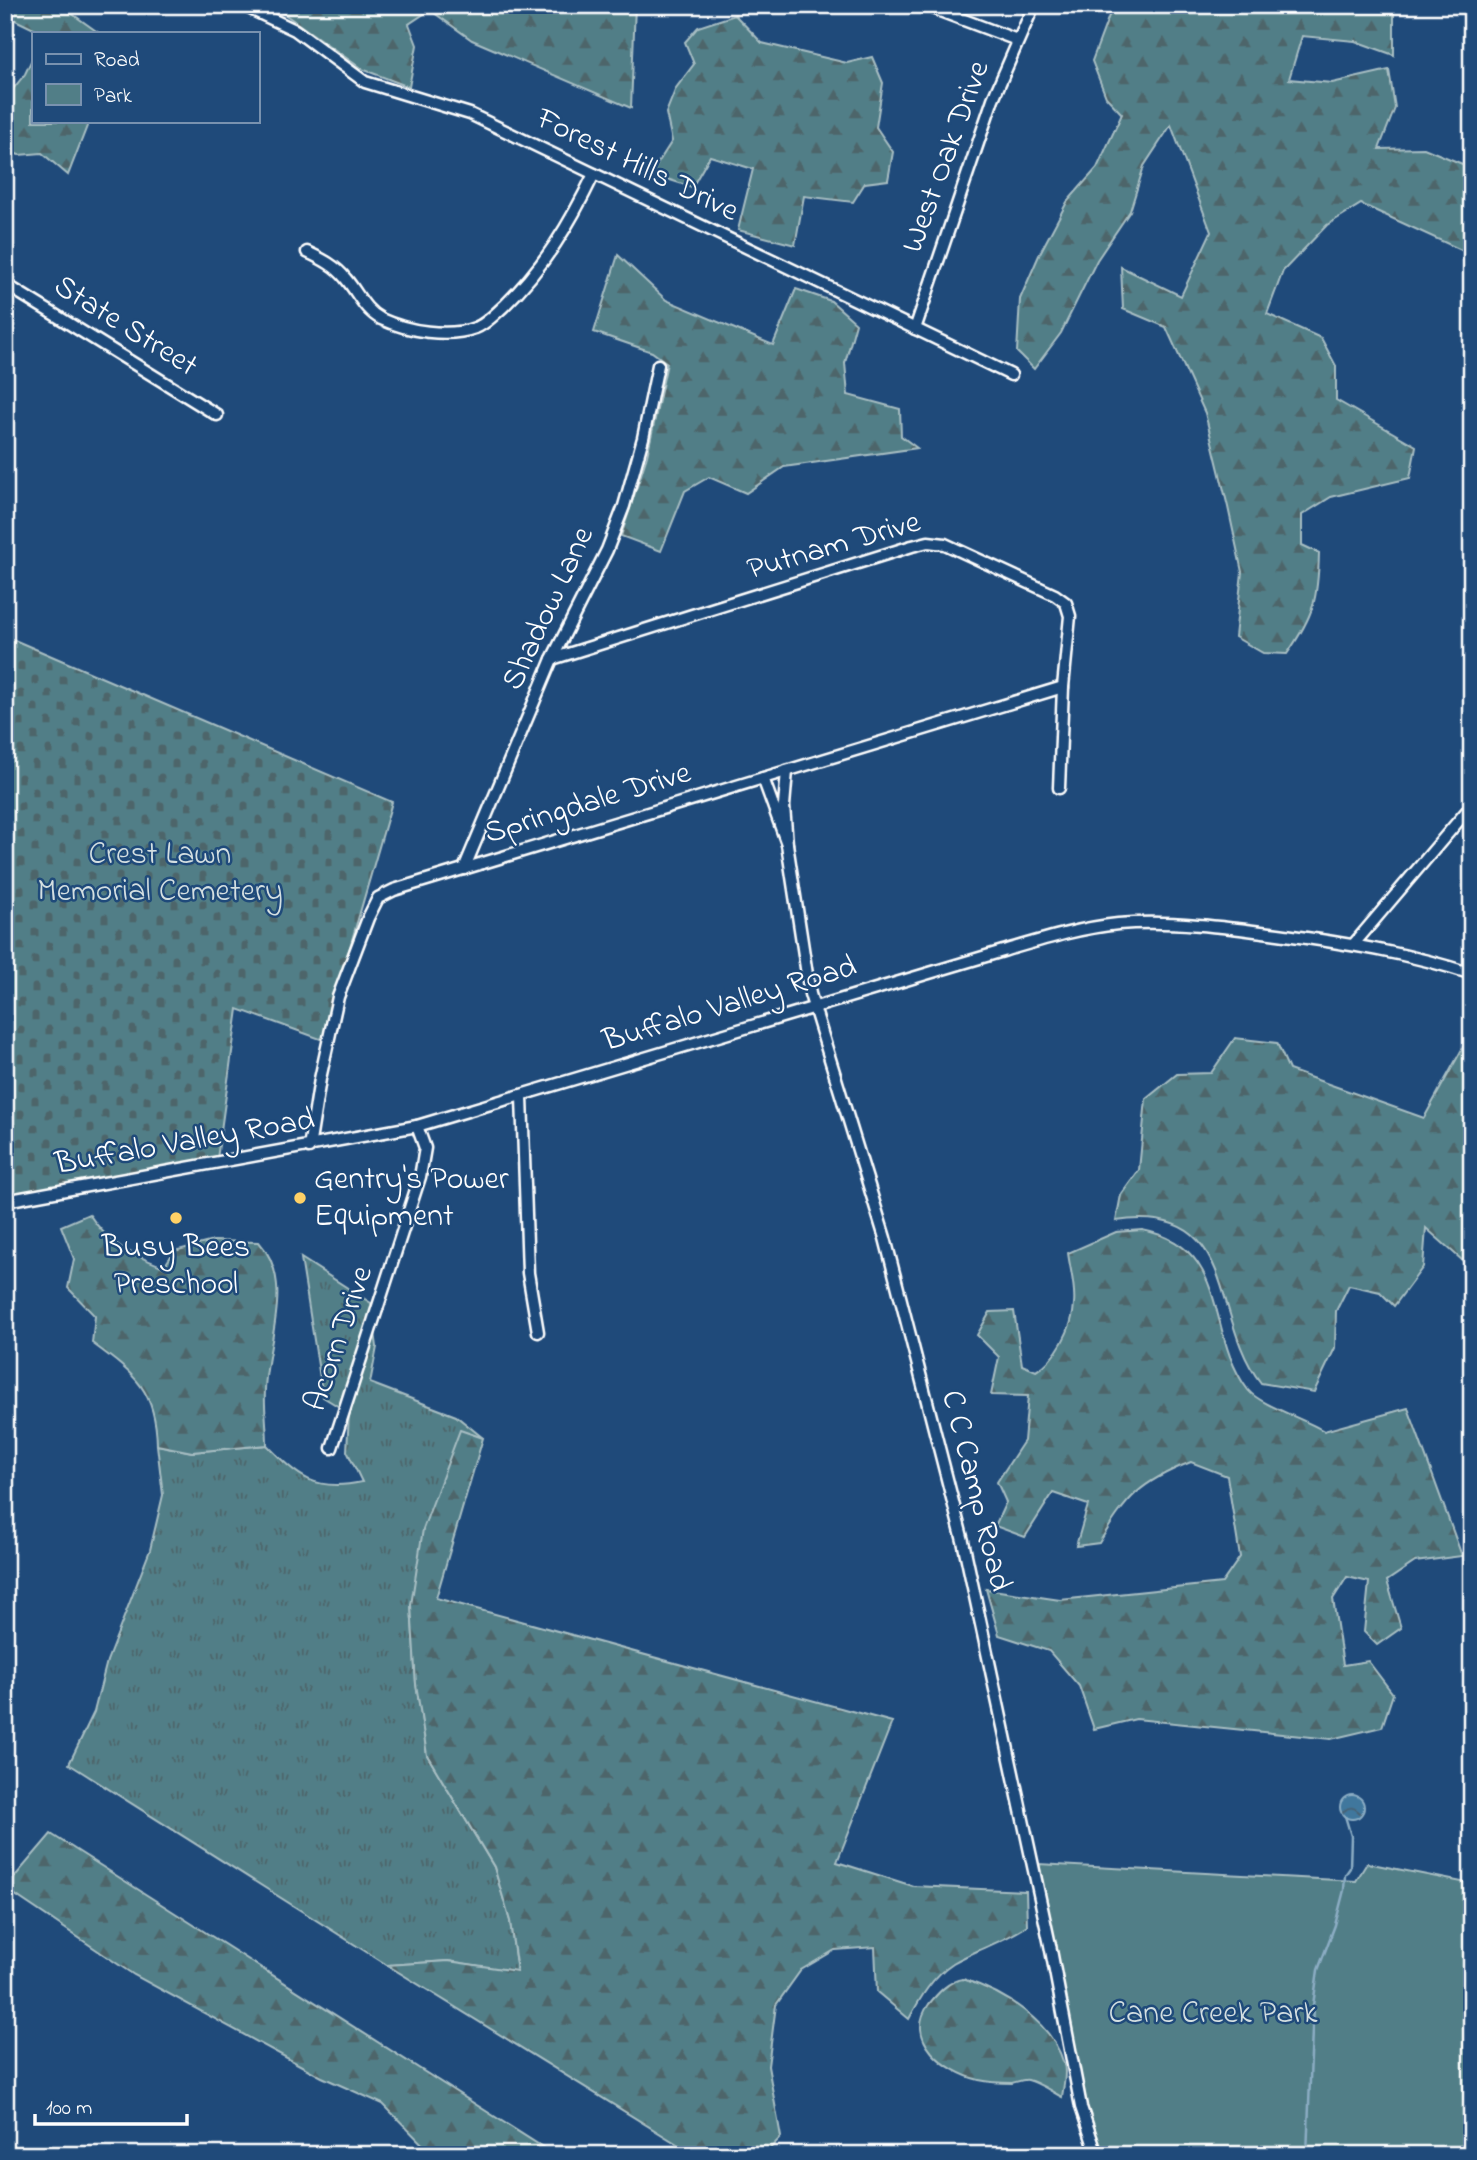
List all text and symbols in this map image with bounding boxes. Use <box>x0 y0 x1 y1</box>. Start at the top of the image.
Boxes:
legend <box>32 32 259 122</box>
text: Road <box>94 46 140 76</box>
street label: West Oak Drive <box>890 54 1004 260</box>
text: Park <box>94 82 133 112</box>
street label: Forest Hills Drive <box>527 96 747 236</box>
street label: State Street <box>44 264 206 390</box>
street label: Putnam Drive <box>742 500 927 594</box>
street label: Shadow Lane <box>491 519 608 699</box>
street label: Springdale Drive <box>479 750 698 858</box>
park label: Crest Lawn Memorial Cemetery <box>37 832 283 916</box>
street label: Buffalo Valley Road <box>597 944 863 1066</box>
street label: Buffalo Valley Road <box>51 1097 319 1189</box>
place label: Gentry's Power Equipment <box>314 1157 509 1241</box>
marker: Gentry's Power Equipment <box>292 1190 308 1206</box>
marker: Busy Bees Preschool <box>168 1210 184 1226</box>
place label: Busy Bees Preschool <box>101 1225 250 1309</box>
street label: Acorn Drive <box>293 1259 387 1418</box>
street label: C C Camp Road <box>927 1385 1023 1597</box>
park label: Cane Creek Park <box>1109 1991 1318 2038</box>
scale bar <box>35 2083 187 2127</box>
text: 100 m <box>46 2094 92 2124</box>

